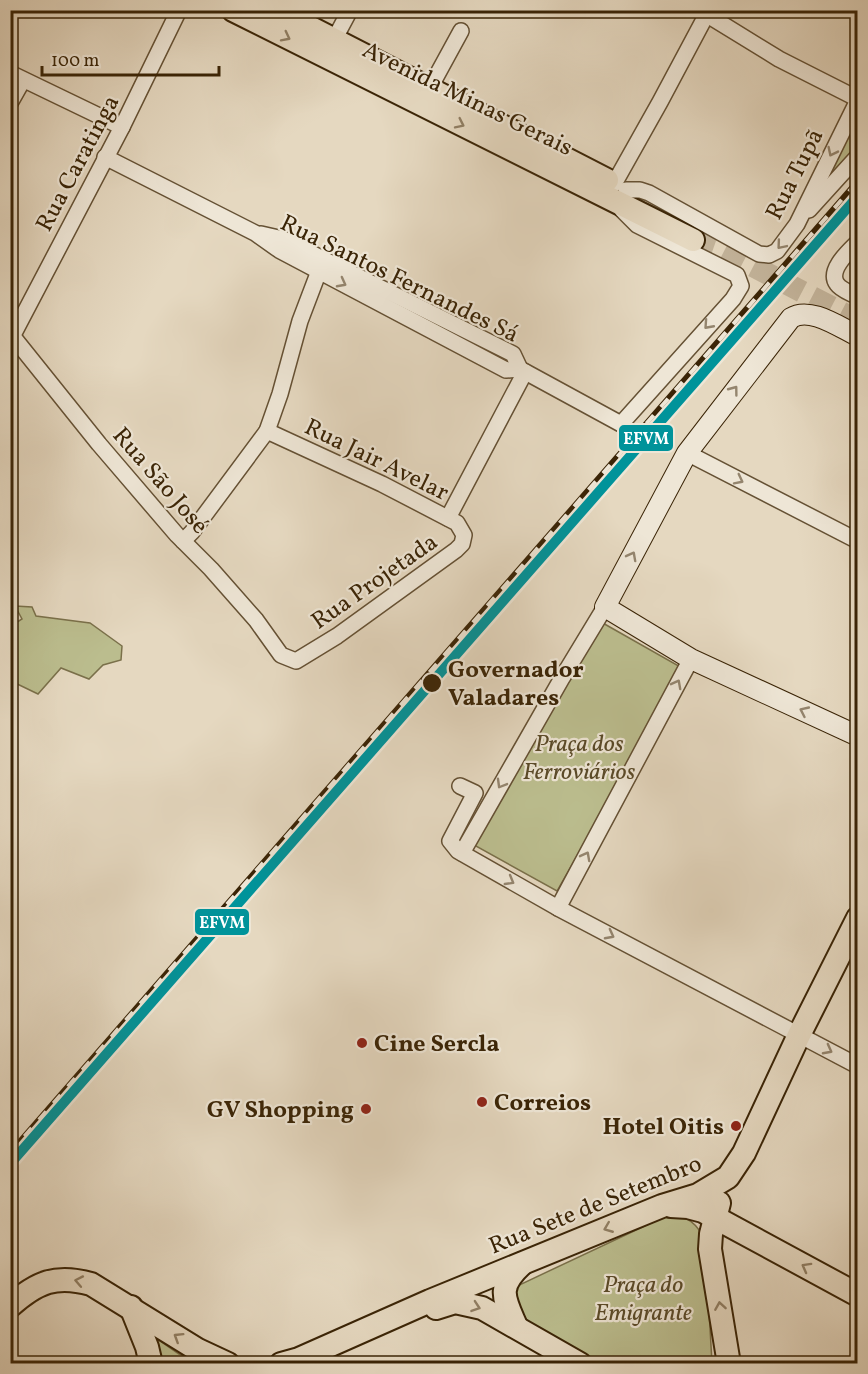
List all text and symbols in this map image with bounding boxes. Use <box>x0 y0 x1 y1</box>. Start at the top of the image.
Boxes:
one-way arrow <box>279 30 290 41</box>
street label: Avenida Minas Gerais <box>356 34 578 166</box>
scale bar <box>42 39 219 77</box>
text: 100 m <box>51 49 100 74</box>
street label: Rua Caratinga <box>29 90 129 238</box>
one-way arrow <box>453 117 464 129</box>
street label: Rua Tupã <box>758 123 833 226</box>
one-way arrow <box>827 146 839 157</box>
street label: Rua Santos Fernandes Sá <box>274 207 524 352</box>
one-way arrow <box>777 238 788 248</box>
one-way arrow <box>336 276 346 287</box>
one-way arrow <box>704 318 715 329</box>
one-way arrow <box>727 386 738 397</box>
street label: Rua Jair Avelar <box>298 411 454 511</box>
street label: Rua São José <box>103 420 216 542</box>
line badge: EFVM <box>618 424 674 452</box>
text: EFVM <box>623 429 669 451</box>
one-way arrow <box>732 473 743 484</box>
street label: Rua Projetada <box>305 526 445 639</box>
one-way arrow <box>625 551 636 562</box>
place label: Governador Valadares <box>448 654 584 716</box>
marker: Governador Valadares <box>421 672 443 694</box>
one-way arrow <box>670 680 681 691</box>
one-way arrow <box>800 707 811 719</box>
park label: Praça dos Ferroviários <box>523 728 636 790</box>
one-way arrow <box>497 778 508 789</box>
one-way arrow <box>578 852 590 863</box>
one-way arrow <box>504 873 514 885</box>
line badge: EFVM <box>194 908 250 936</box>
text: EFVM <box>199 913 245 935</box>
one-way arrow <box>603 928 614 939</box>
place label: Cine Sercla <box>374 1028 500 1062</box>
marker: Cine Sercla <box>355 1036 369 1050</box>
one-way arrow <box>822 1043 832 1054</box>
place label: Correios <box>494 1087 591 1121</box>
place label: GV Shopping <box>207 1094 354 1128</box>
marker: Correios <box>475 1095 489 1109</box>
marker: GV Shopping <box>359 1102 373 1116</box>
place label: Hotel Oitis <box>602 1111 724 1145</box>
marker: Hotel Oitis <box>729 1119 743 1133</box>
street label: Rua Sete de Setembro <box>484 1148 707 1264</box>
one-way arrow <box>603 1221 614 1233</box>
one-way arrow <box>802 1263 812 1274</box>
park label: Praça do Emigrante <box>594 1269 692 1331</box>
one-way arrow <box>74 1275 84 1288</box>
one-way arrow <box>471 1300 481 1312</box>
one-way arrow <box>714 1301 726 1310</box>
one-way arrow <box>174 1333 184 1345</box>

